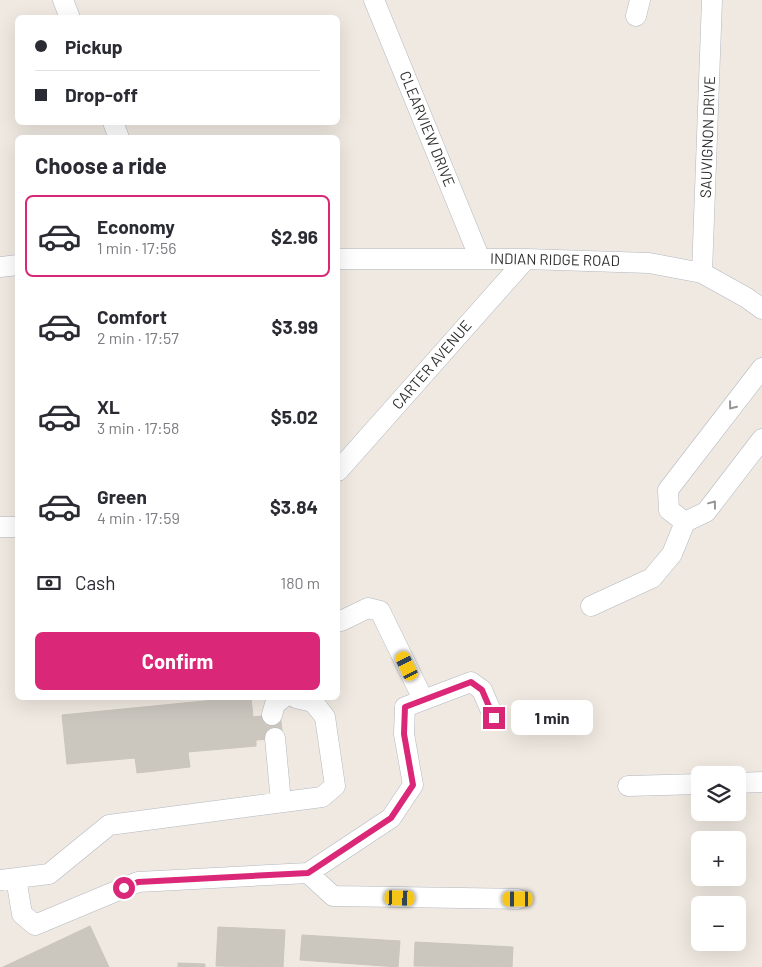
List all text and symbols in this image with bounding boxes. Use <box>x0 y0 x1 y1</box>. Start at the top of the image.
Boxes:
text: Pickup <box>65 35 123 58</box>
street label: CLEARVIEW DRIVE <box>397 68 459 189</box>
street label: SAUVIGNON DRIVE <box>696 76 718 198</box>
text: Drop-off <box>65 83 138 106</box>
text: Choose a ride <box>35 152 167 178</box>
icon: car <box>37 214 82 259</box>
text: Economy <box>97 215 175 238</box>
text: $2.96 <box>271 225 318 248</box>
text: 1 min · 17:56 <box>97 238 177 257</box>
street label: INDIAN RIDGE ROAD <box>490 249 620 269</box>
icon: car <box>37 304 82 349</box>
text: Comfort <box>97 305 167 328</box>
text: $3.99 <box>272 315 318 338</box>
street label: CARTER AVENUE <box>388 316 475 413</box>
text: 2 min · 17:57 <box>97 328 179 347</box>
icon: car <box>37 394 82 439</box>
text: XL <box>97 395 120 418</box>
one-way arrow <box>729 400 738 410</box>
text: $5.02 <box>271 405 318 428</box>
text: 3 min · 17:58 <box>97 418 179 437</box>
icon: car <box>37 484 82 529</box>
text: Green <box>97 485 147 508</box>
text: $3.84 <box>270 495 318 518</box>
one-way arrow <box>707 500 716 510</box>
text: 4 min · 17:59 <box>97 508 180 527</box>
icon: cash <box>35 569 63 597</box>
text: Cash <box>75 571 116 594</box>
text: 180 m <box>281 573 320 592</box>
button: Confirm <box>35 632 320 690</box>
car <box>393 649 420 683</box>
callout: 1 min <box>512 700 594 736</box>
route end <box>483 707 505 729</box>
text: 1 min <box>534 708 570 727</box>
map controls <box>691 766 746 951</box>
button: layers <box>691 766 746 821</box>
button: + <box>691 831 746 886</box>
route start <box>113 877 135 899</box>
car <box>384 890 415 906</box>
car <box>503 892 533 907</box>
button: − <box>691 896 746 951</box>

